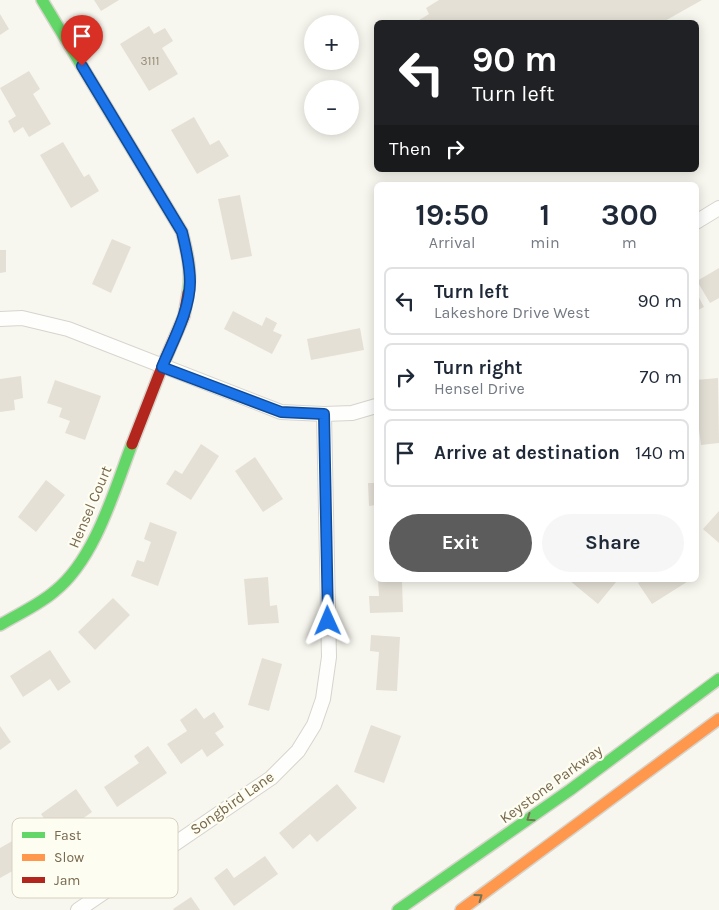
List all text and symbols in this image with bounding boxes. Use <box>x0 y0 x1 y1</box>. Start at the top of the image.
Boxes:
pin <box>61 15 103 66</box>
map controls <box>304 15 359 135</box>
button: + <box>304 15 359 70</box>
icon: arrive <box>68 22 96 50</box>
text: 90 m <box>472 39 558 80</box>
icon: left <box>389 40 454 105</box>
house number: 3111 <box>141 54 159 68</box>
button: − <box>304 80 359 135</box>
text: Turn left <box>472 81 555 107</box>
icon: right <box>441 135 469 163</box>
text: Then <box>389 138 431 160</box>
text: 19:50 <box>415 197 489 233</box>
text: 1 <box>540 197 550 233</box>
text: 300 <box>601 197 658 233</box>
text: Arrival <box>429 233 476 252</box>
text: min <box>530 233 560 252</box>
text: m <box>622 233 637 252</box>
text: Turn left <box>434 281 509 303</box>
icon: left <box>391 287 419 315</box>
text: 90 m <box>637 290 682 312</box>
text: Lakeshore Drive West <box>434 303 590 322</box>
text: Turn right <box>434 357 523 379</box>
icon: right <box>391 363 419 391</box>
text: 70 m <box>640 366 682 388</box>
text: Hensel Drive <box>434 379 525 398</box>
icon: arrive <box>391 439 419 467</box>
text: Arrive at destination <box>434 442 620 464</box>
text: 140 m <box>635 442 685 464</box>
street label: Hensel Court <box>65 463 116 551</box>
button: Exit <box>389 514 532 572</box>
button: Share <box>542 514 684 572</box>
position arrow <box>301 594 353 646</box>
street label: Keystone Parkway <box>496 741 606 827</box>
street label: Songbird Lane <box>187 768 277 838</box>
one-way arrow <box>526 812 536 821</box>
legend <box>12 818 178 898</box>
text: Fast <box>54 827 81 844</box>
text: Slow <box>54 849 84 866</box>
text: Jam <box>54 872 80 889</box>
one-way arrow <box>473 894 483 903</box>

